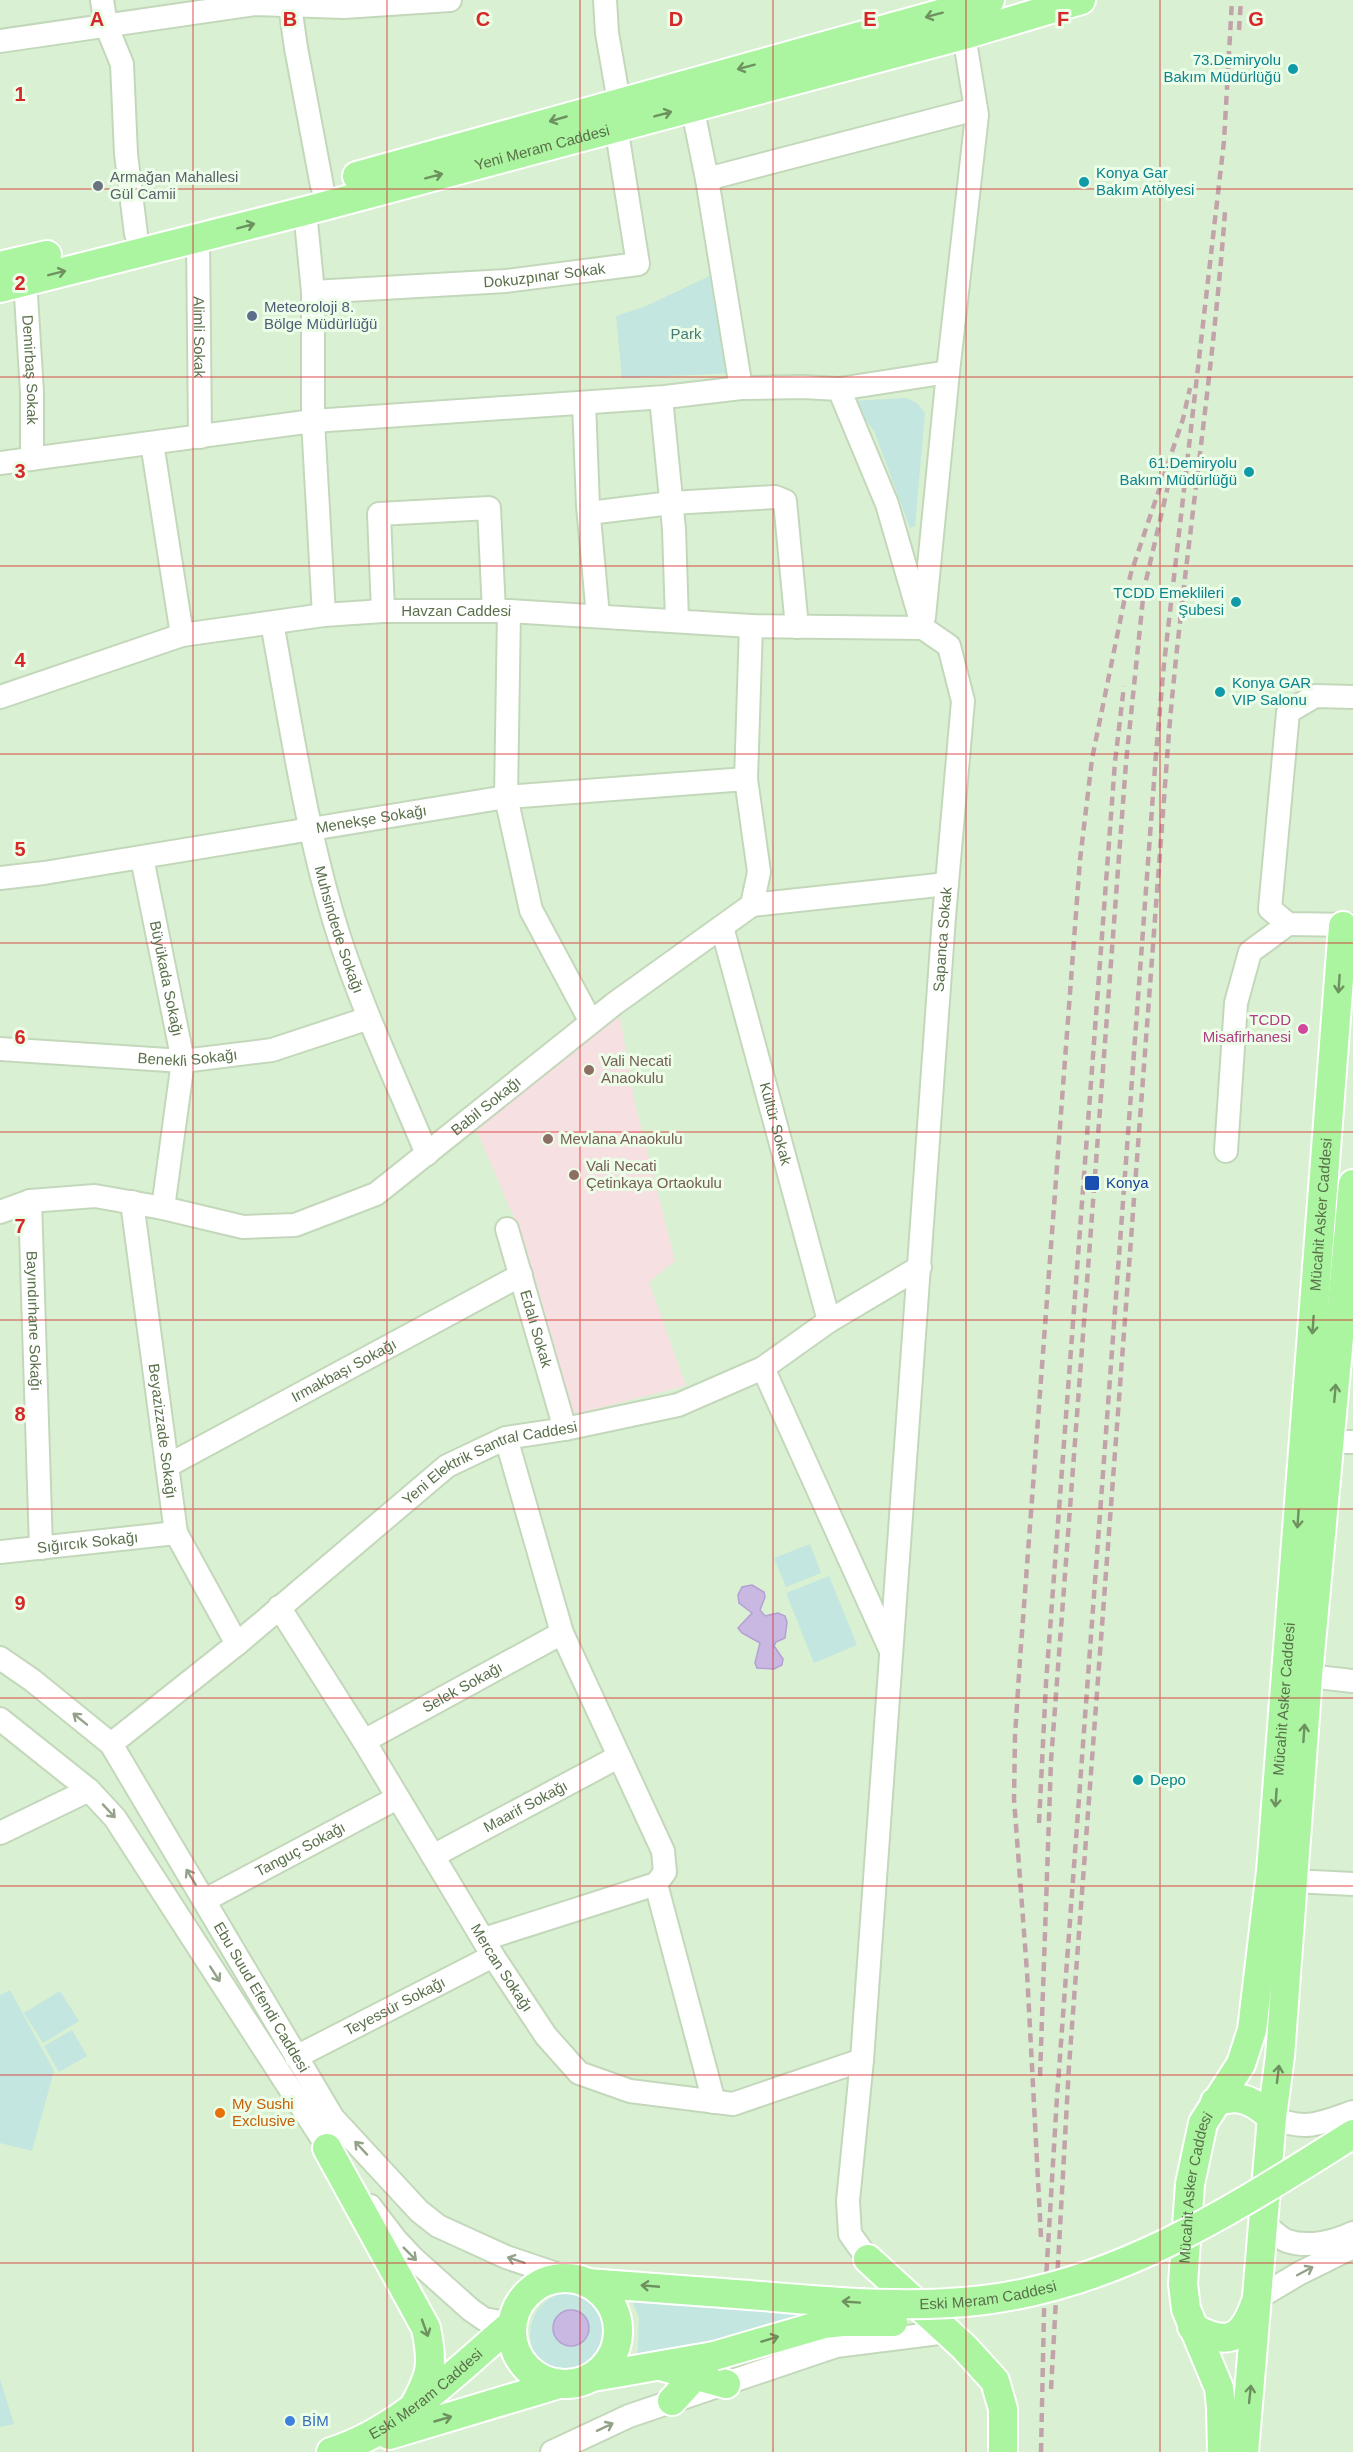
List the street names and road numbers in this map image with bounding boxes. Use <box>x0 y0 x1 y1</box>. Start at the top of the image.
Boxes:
street label: Yeni Meram Caddesi <box>473 121 611 173</box>
street label: Dokuzpınar Sokak <box>483 259 607 290</box>
street label: Alimli Sokak <box>191 296 208 378</box>
street label: Demirbaş Sokak <box>19 314 41 425</box>
street label: Havzan Caddesi <box>401 602 512 619</box>
street label: Menekşe Sokağı <box>315 801 428 836</box>
street label: Muhsindede Sokağı <box>312 864 367 995</box>
street label: Sapanca Sokak <box>930 886 955 992</box>
street label: Büyükada Sokağı <box>147 919 187 1038</box>
street label: Benekli Sokağı <box>137 1045 238 1069</box>
street label: Babil Sokağı <box>447 1073 524 1139</box>
street label: Kültür Sokak <box>757 1080 795 1168</box>
street label: Mücahit Asker Caddesi <box>1306 1137 1335 1292</box>
street label: Bayındırhane Sokağı <box>24 1251 45 1391</box>
street label: Edalı Sokak <box>517 1288 556 1370</box>
street label: Irmakbaşı Sokağı <box>288 1335 399 1405</box>
street label: Beyazizzade Sokağı <box>146 1362 180 1499</box>
street label: Yeni Elektrik Santral Caddesi <box>399 1418 579 1508</box>
street label: Sığırcık Sokağı <box>36 1528 139 1556</box>
street label: Mücahit Asker Caddesi <box>1269 1622 1298 1776</box>
street label: Selek Sokağı <box>419 1658 505 1716</box>
street label: Maarif Sokağı <box>481 1777 570 1835</box>
street label: Tanguç Sokağı <box>252 1818 348 1880</box>
street label: Ebu Suud Efendi Caddesi <box>211 1919 313 2075</box>
street label: Mercan Sokağı <box>468 1921 536 2015</box>
street label: Teyessür Sokağı <box>341 1973 448 2039</box>
street label: Mücahit Asker Caddesi <box>1175 2109 1216 2264</box>
street label: Eski Meram Caddesi <box>919 2277 1058 2312</box>
street label: Eski Meram Caddesi <box>366 2345 486 2442</box>

